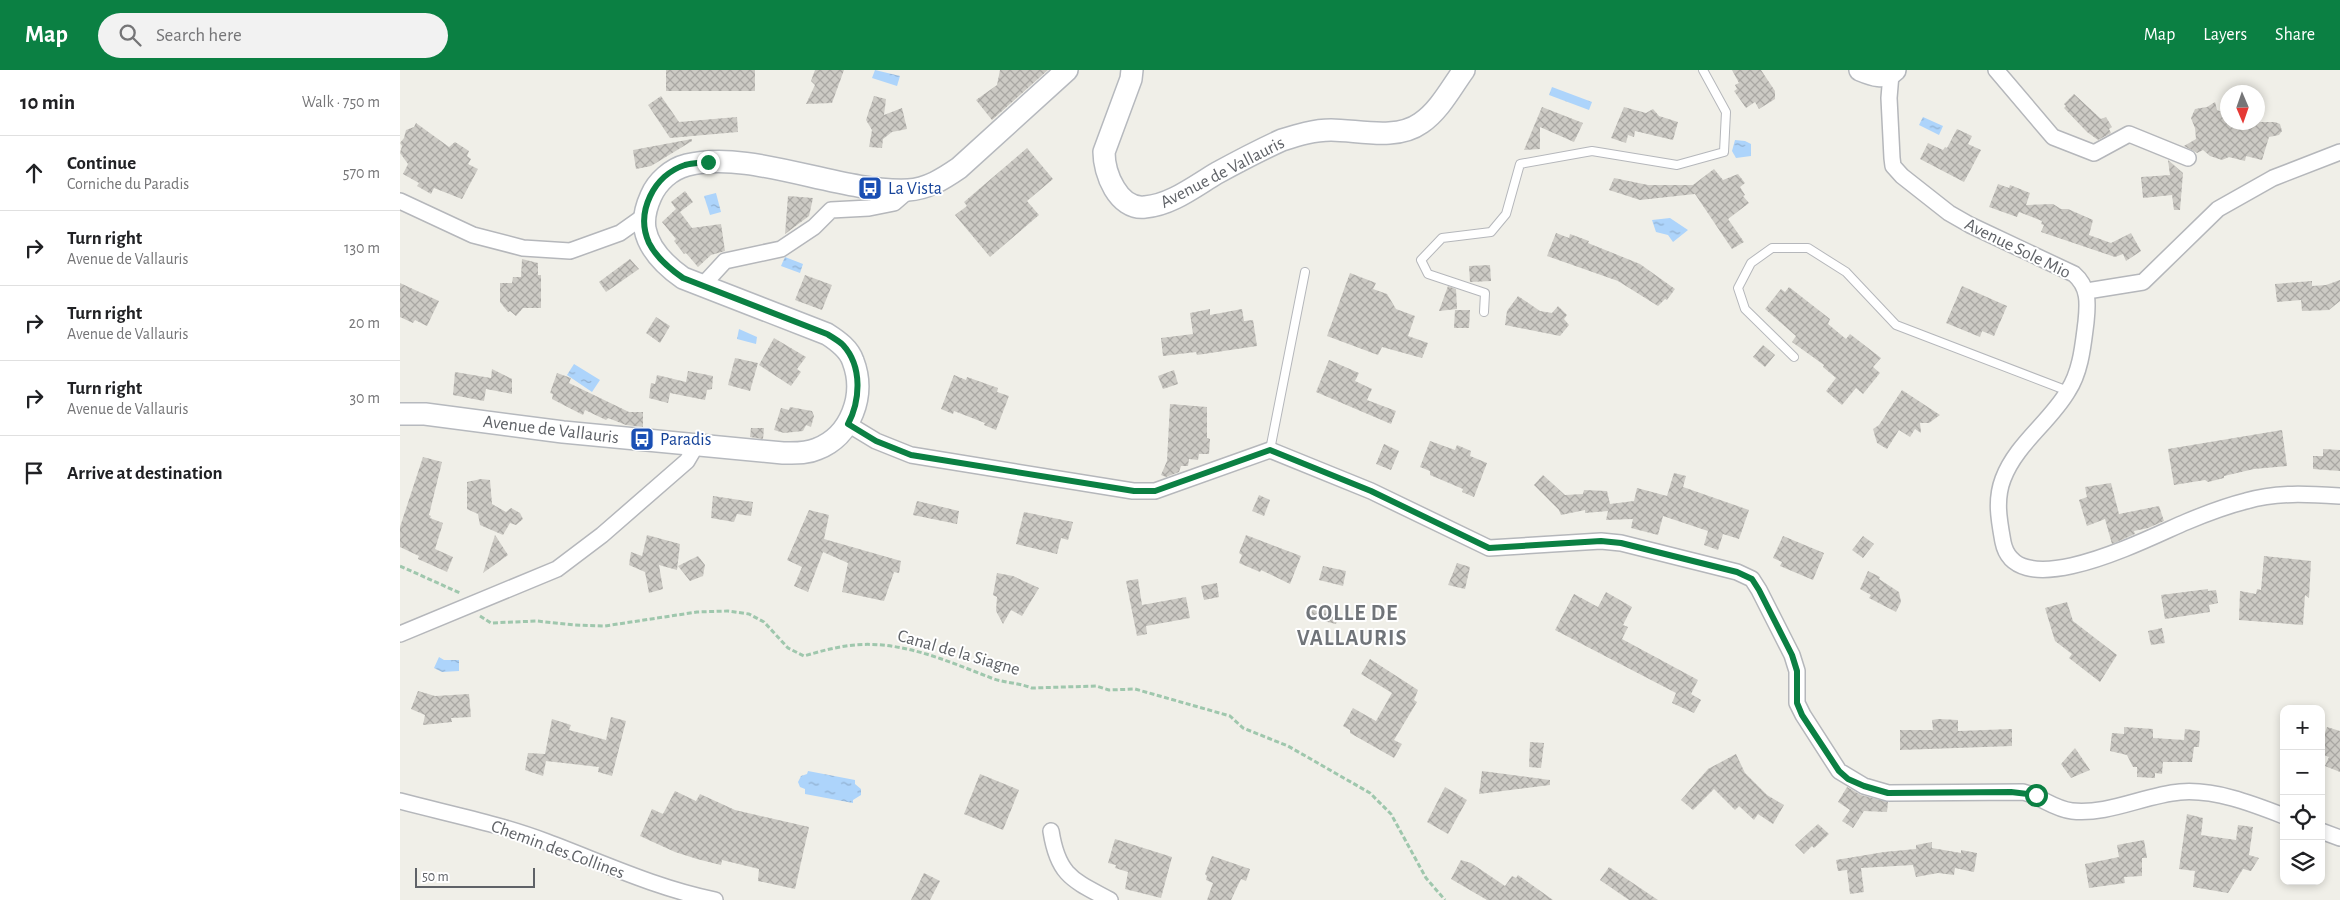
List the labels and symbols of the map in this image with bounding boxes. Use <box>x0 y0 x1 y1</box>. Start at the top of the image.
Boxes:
north arrow <box>2220 85 2265 130</box>
street label: Avenue de Vallauris <box>1158 134 1287 212</box>
route end <box>697 151 720 174</box>
bus stop icon: La Vista <box>857 175 883 201</box>
place label: La Vista <box>888 180 942 198</box>
street label: Avenue Sole Mio <box>1962 215 2074 282</box>
street label: Avenue de Vallauris <box>482 413 620 447</box>
bus stop icon: Paradis <box>629 426 655 452</box>
place label: Paradis <box>660 431 711 449</box>
district label: COLLE DE VALLAURIS <box>1297 602 1407 649</box>
street label: Canal de la Siagne <box>896 627 1022 679</box>
route start <box>2025 784 2048 807</box>
street label: Chemin des Collines <box>489 817 627 882</box>
scale bar <box>415 865 535 888</box>

